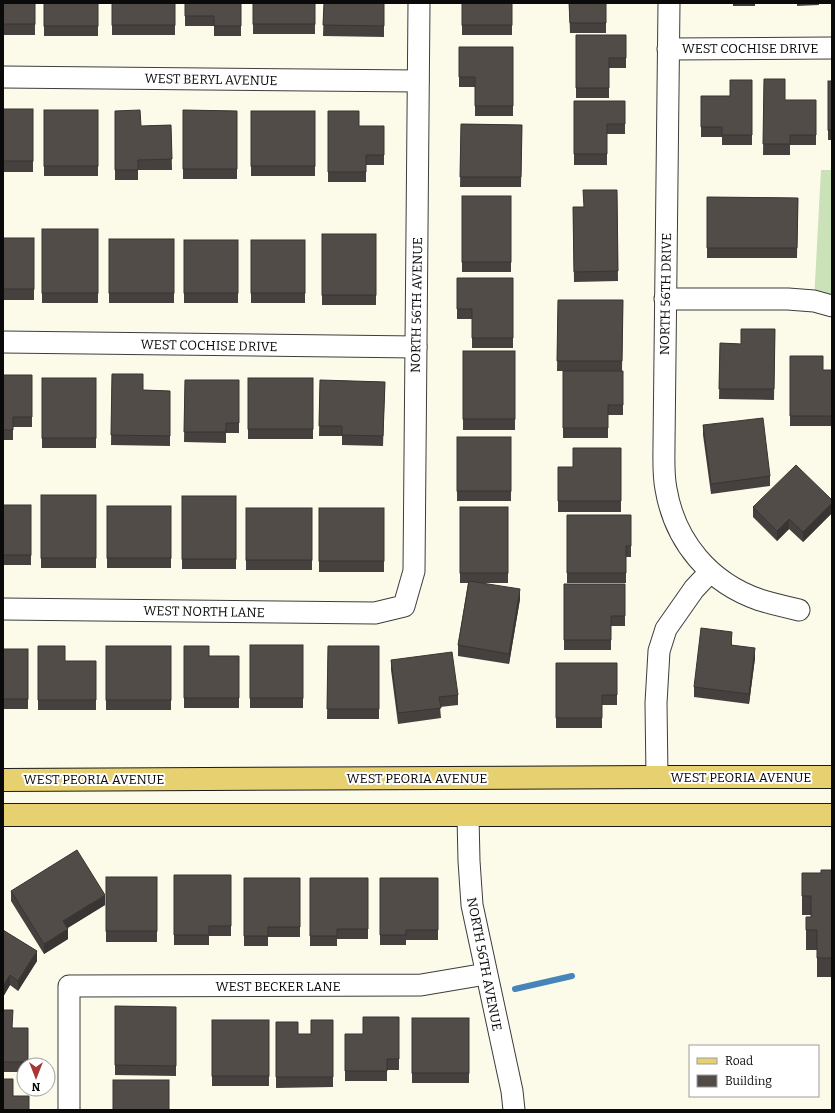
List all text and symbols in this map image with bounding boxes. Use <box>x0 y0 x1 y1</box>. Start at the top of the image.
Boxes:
street label: WEST COCHISE DRIVE <box>682 41 818 56</box>
street label: WEST BERYL AVENUE <box>144 71 278 88</box>
street label: NORTH 56TH DRIVE <box>657 233 674 355</box>
street label: NORTH 56TH AVENUE <box>408 237 425 373</box>
street label: WEST COCHISE DRIVE <box>141 337 277 354</box>
street label: WEST NORTH LANE <box>143 603 265 620</box>
street label: WEST PEORIA AVENUE <box>671 770 811 785</box>
street label: WEST PEORIA AVENUE <box>347 771 487 786</box>
street label: WEST PEORIA AVENUE <box>24 772 164 787</box>
street label: NORTH 56TH AVENUE <box>464 896 505 1032</box>
street label: WEST BECKER LANE <box>215 979 341 994</box>
legend <box>689 1045 819 1097</box>
text: Road <box>725 1054 753 1068</box>
north arrow <box>16 1057 56 1097</box>
text: Building <box>725 1074 772 1088</box>
text: N <box>31 1080 40 1093</box>

